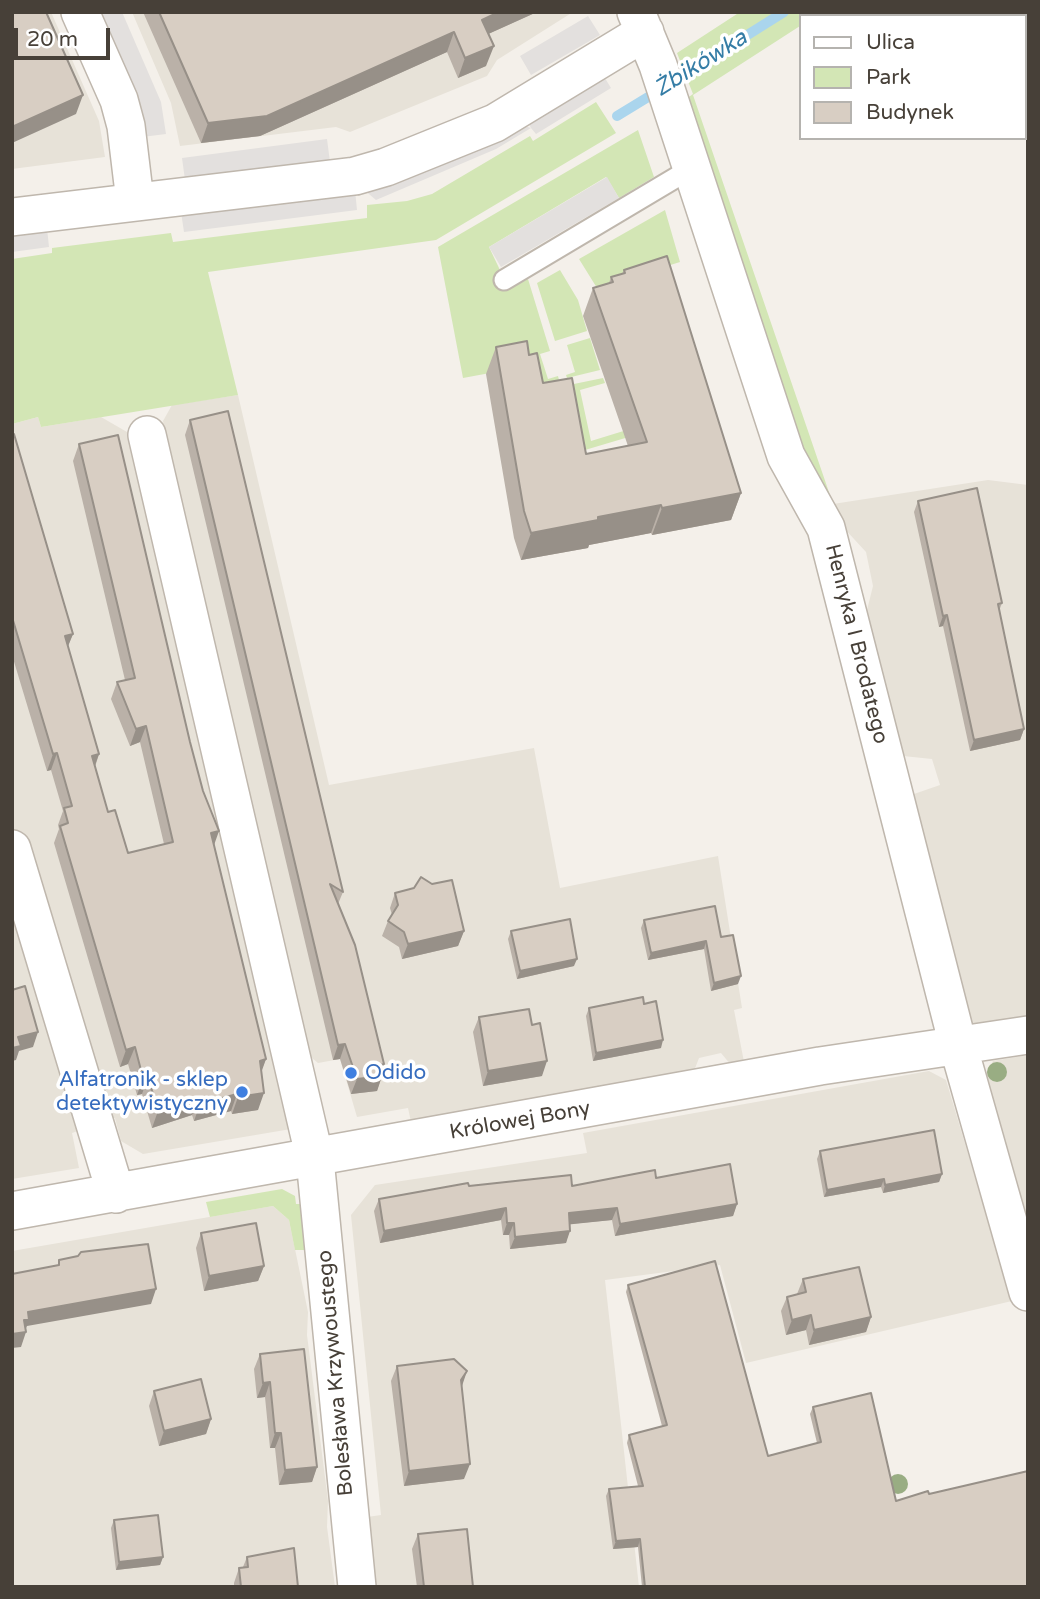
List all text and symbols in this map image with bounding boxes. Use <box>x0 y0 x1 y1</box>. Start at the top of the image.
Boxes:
scale bar <box>18 14 114 58</box>
legend <box>799 14 1026 140</box>
water label: Żbikówka <box>649 25 753 103</box>
text: 20 m <box>27 27 78 52</box>
text: Ulica <box>866 30 915 55</box>
text: Park <box>866 65 911 90</box>
text: Budynek <box>866 100 954 125</box>
street label: Henryka I Brodatego <box>819 542 893 746</box>
place label: Odido <box>365 1060 426 1086</box>
marker: Odido <box>343 1065 359 1081</box>
place label: Alfatronik - sklep detektywistyczny <box>56 1067 228 1117</box>
marker: Alfatronik - sklep detektywistyczny <box>234 1084 250 1100</box>
street label: Królowej Bony <box>448 1096 592 1146</box>
street label: Bolesława Krzywoustego <box>313 1249 359 1497</box>

